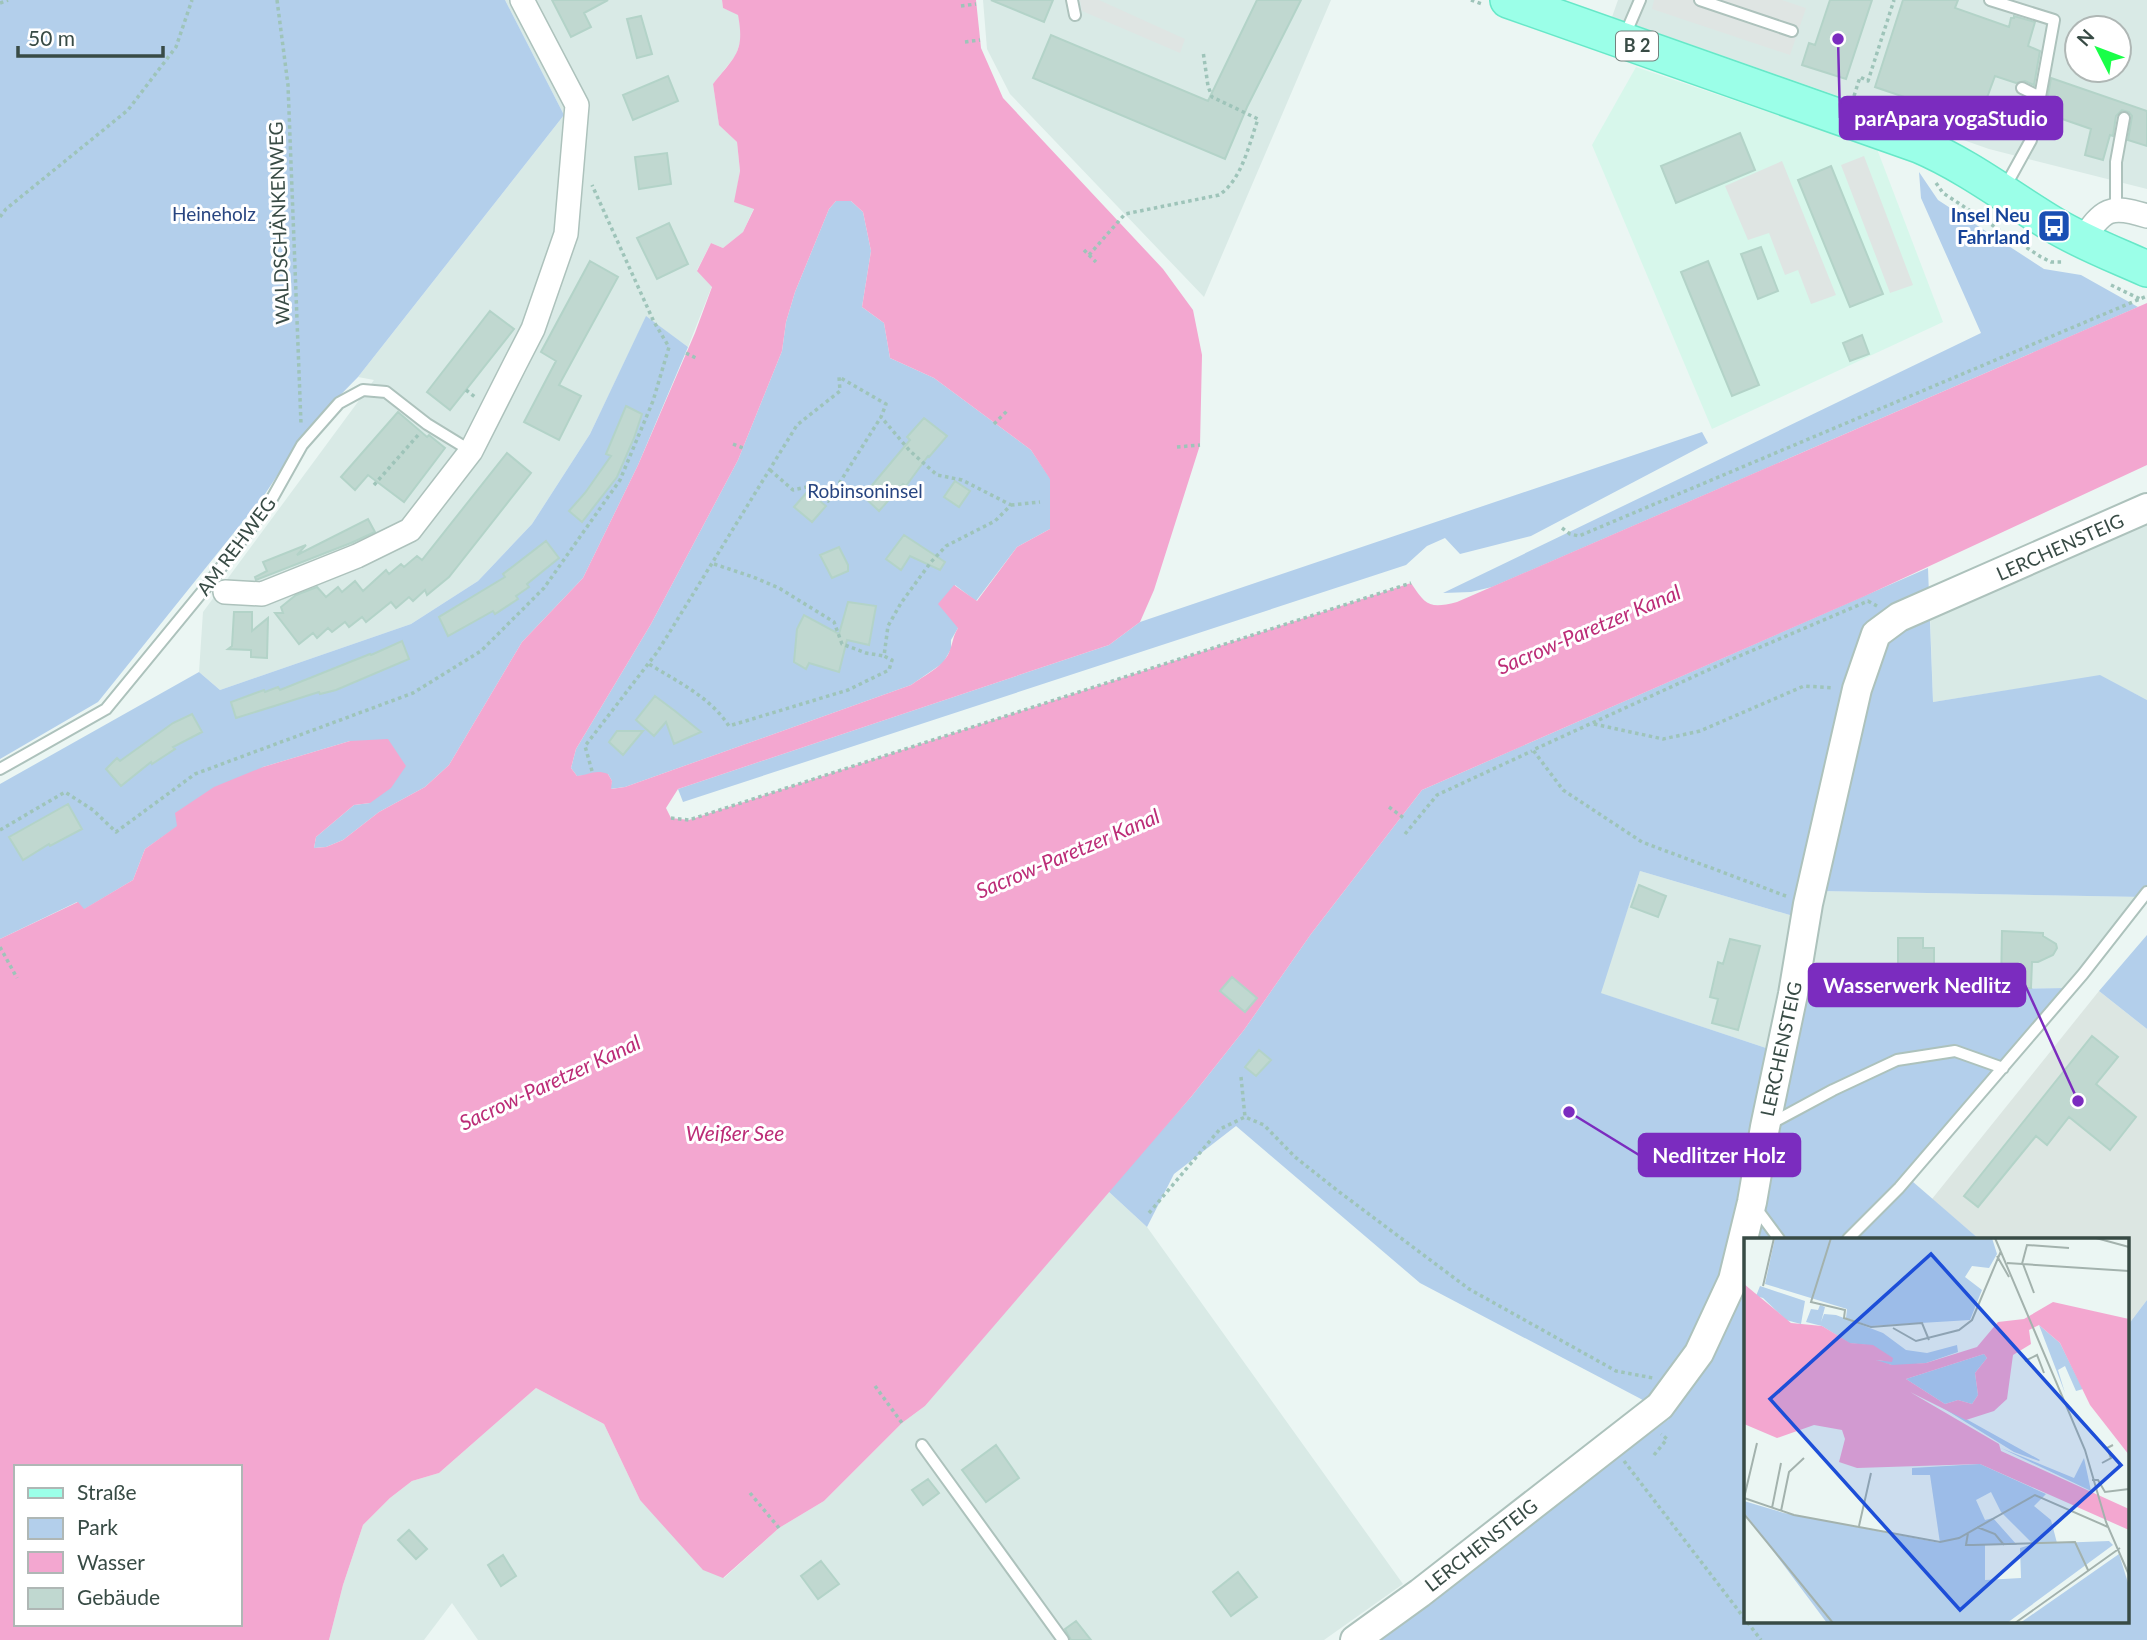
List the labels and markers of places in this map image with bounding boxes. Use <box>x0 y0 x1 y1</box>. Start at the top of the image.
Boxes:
callout: parApara yogaStudio <box>1840 97 2062 139</box>
place label: Insel Neu Fahrland <box>1951 203 2030 248</box>
bus stop icon: Insel Neu Fahrland <box>2035 207 2073 245</box>
callout: Wasserwerk Nedlitz <box>1809 964 2025 1006</box>
callout: Nedlitzer Holz <box>1639 1134 1800 1176</box>

